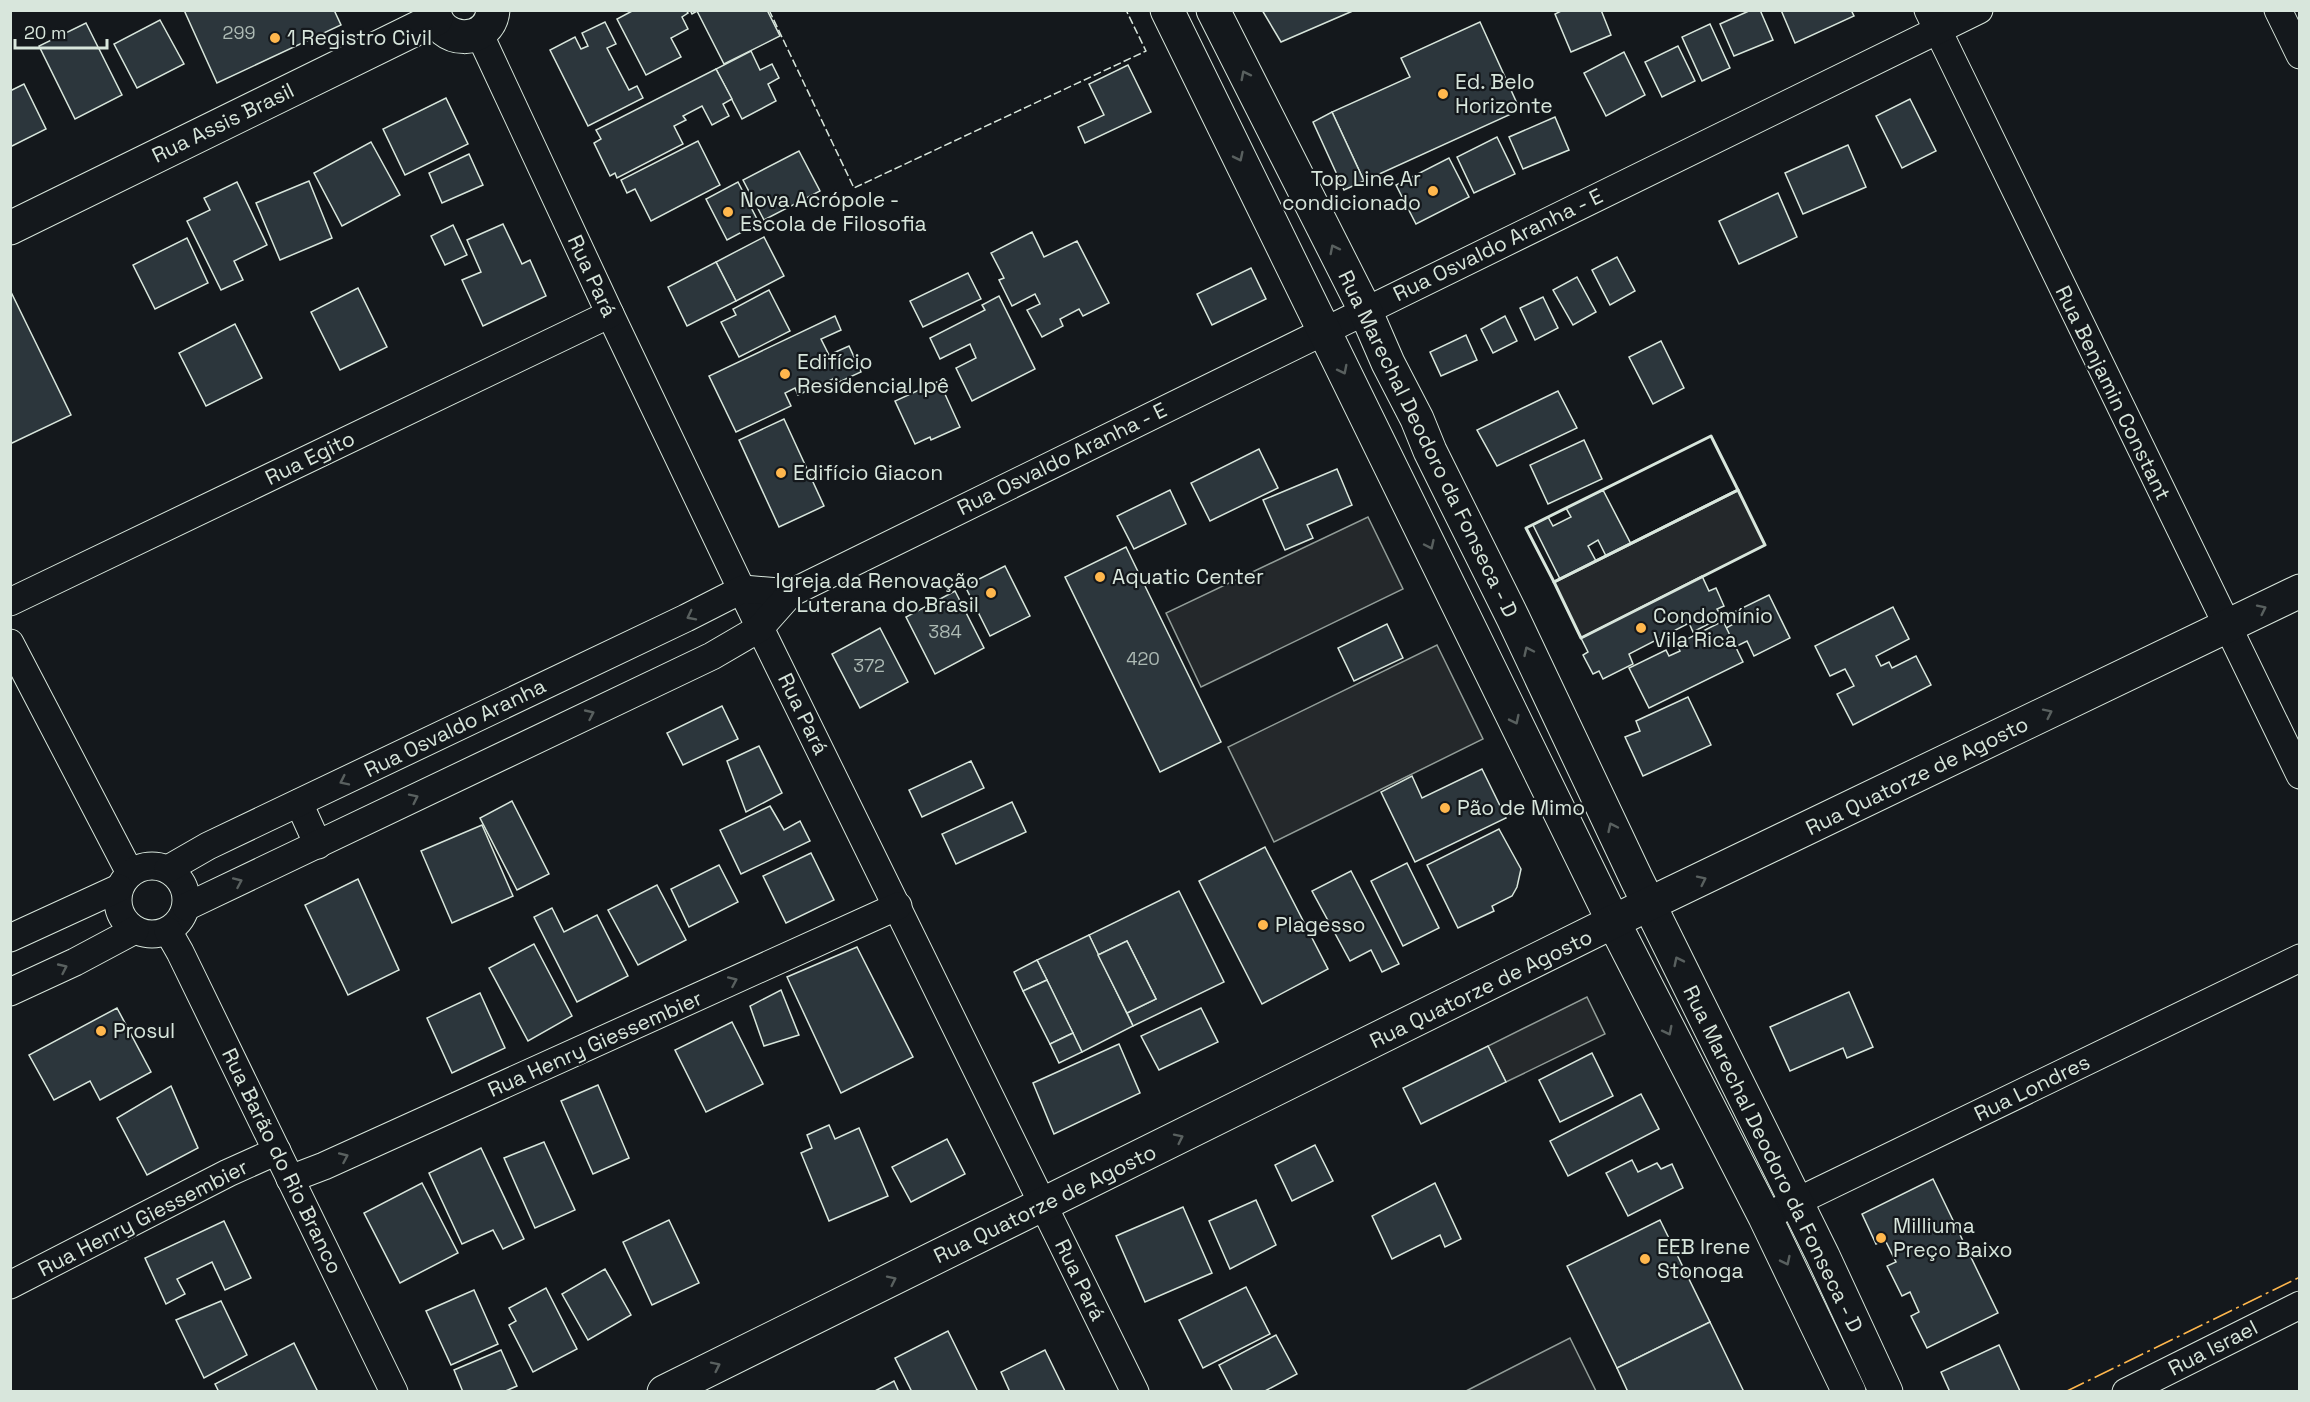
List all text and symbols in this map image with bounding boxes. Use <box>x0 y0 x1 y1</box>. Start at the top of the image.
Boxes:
scale bar <box>15 12 106 50</box>
text: 20 m <box>24 21 67 44</box>
house number: 299 <box>223 21 255 44</box>
place label: 1 Registro Civil <box>287 24 432 51</box>
marker: 1 Registro Civil <box>268 31 282 45</box>
place label: Ed. Belo Horizonte <box>1455 68 1553 119</box>
one-way arrow <box>1241 71 1252 81</box>
street label: Rua Assis Brasil <box>147 76 298 169</box>
marker: Ed. Belo Horizonte <box>1436 87 1450 101</box>
one-way arrow <box>1232 151 1244 162</box>
place label: Top Line Ar condicionado <box>1282 165 1421 216</box>
street label: Rua Osvaldo Aranha - E <box>1389 182 1607 307</box>
marker: Top Line Ar condicionado <box>1426 184 1440 198</box>
place label: Nova Acrópole - Escola de Filosofia <box>740 186 927 237</box>
marker: Nova Acrópole - Escola de Filosofia <box>721 205 735 219</box>
street label: Rua Pará <box>562 230 623 321</box>
one-way arrow <box>1329 244 1341 255</box>
street label: Rua Marechal Deodoro da Fonseca - D <box>1332 266 1524 622</box>
street label: Rua Benjamin Constant <box>2050 281 2177 505</box>
place label: Edifício Residencial Ipê <box>797 348 949 399</box>
one-way arrow <box>1336 364 1347 374</box>
marker: Edifício Residencial Ipê <box>778 367 792 381</box>
street label: Rua Osvaldo Aranha - E <box>953 396 1171 521</box>
street label: Rua Egito <box>261 424 359 491</box>
place label: Edifício Giacon <box>793 459 943 486</box>
marker: Edifício Giacon <box>774 466 788 480</box>
one-way arrow <box>1422 538 1434 549</box>
place label: Aquatic Center <box>1112 563 1264 590</box>
place label: Igreja da Renovação Luterana do Brasil <box>776 567 979 618</box>
marker: Aquatic Center <box>1093 570 1107 584</box>
marker: Igreja da Renovação Luterana do Brasil <box>984 586 998 600</box>
place label: Condomínio Vila Rica <box>1653 602 1773 653</box>
one-way arrow <box>2255 605 2266 617</box>
one-way arrow <box>686 609 697 620</box>
house number: 384 <box>928 620 962 643</box>
marker: Condomínio Vila Rica <box>1634 621 1648 635</box>
one-way arrow <box>1524 646 1536 657</box>
house number: 420 <box>1126 647 1160 670</box>
house number: 372 <box>853 654 885 677</box>
street label: Rua Pará <box>772 668 835 759</box>
street label: Rua Osvaldo Aranha <box>360 672 550 783</box>
one-way arrow <box>2042 708 2053 720</box>
one-way arrow <box>584 710 595 722</box>
street label: Rua Quatorze de Agosto <box>1801 710 2032 841</box>
one-way arrow <box>1507 714 1519 725</box>
one-way arrow <box>339 774 350 786</box>
one-way arrow <box>408 794 419 806</box>
place label: Pão de Mimo <box>1457 794 1585 821</box>
marker: Pão de Mimo <box>1438 801 1452 815</box>
one-way arrow <box>1608 823 1620 834</box>
one-way arrow <box>1696 875 1707 887</box>
one-way arrow <box>232 877 243 889</box>
place label: Plagesso <box>1275 911 1366 938</box>
marker: Plagesso <box>1256 918 1270 932</box>
street label: Rua Quatorze de Agosto <box>1365 923 1596 1054</box>
one-way arrow <box>1673 956 1685 967</box>
one-way arrow <box>57 963 68 975</box>
one-way arrow <box>726 977 737 989</box>
street label: Rua Marechal Deodoro da Fonseca - D <box>1677 981 1869 1337</box>
street label: Rua Henry Giessembier <box>483 984 706 1103</box>
place label: Prosul <box>113 1017 175 1044</box>
marker: Prosul <box>94 1024 108 1038</box>
one-way arrow <box>1661 1025 1673 1036</box>
street label: Rua Barão do Rio Branco <box>216 1043 349 1278</box>
street label: Rua Londres <box>1970 1048 2094 1127</box>
one-way arrow <box>1173 1133 1184 1145</box>
street label: Rua Quatorze de Agosto <box>929 1138 1160 1269</box>
one-way arrow <box>338 1152 349 1164</box>
street label: Rua Henry Giessembier <box>33 1153 252 1282</box>
place label: Milliuma Preço Baixo <box>1893 1212 2012 1263</box>
marker: Milliuma Preço Baixo <box>1874 1231 1888 1245</box>
place label: EEB Irene Stonoga <box>1657 1233 1750 1284</box>
street label: Rua Pará <box>1049 1234 1112 1325</box>
marker: EEB Irene Stonoga <box>1638 1252 1652 1266</box>
one-way arrow <box>1779 1255 1790 1265</box>
one-way arrow <box>885 1275 896 1287</box>
street label: Rua Israel <box>2164 1314 2262 1382</box>
one-way arrow <box>710 1361 721 1373</box>

